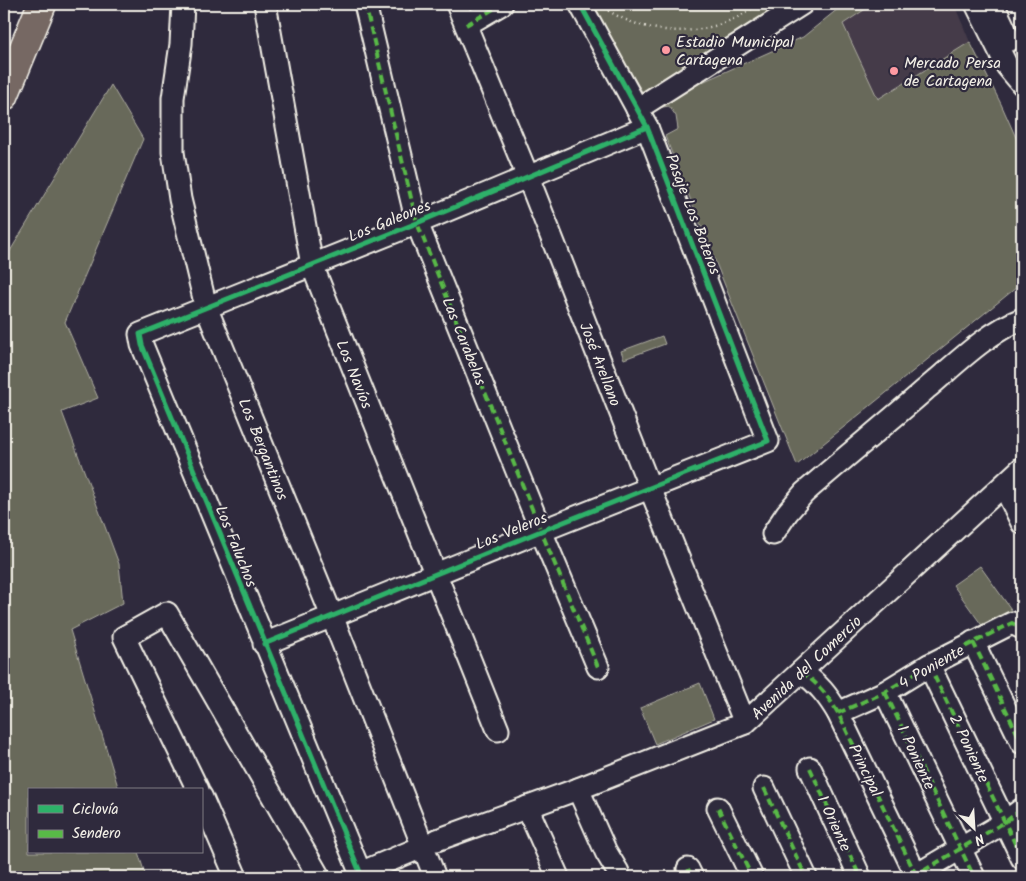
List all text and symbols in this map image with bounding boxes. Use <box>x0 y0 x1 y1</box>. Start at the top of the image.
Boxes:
place label: Estadio Municipal Cartagena <box>676 30 794 73</box>
marker: Estadio Municipal Cartagena <box>660 44 672 56</box>
place label: Mercado Persa de Cartagena <box>904 51 1001 94</box>
marker: Mercado Persa de Cartagena <box>888 65 900 77</box>
street label: Pasaje Los Boteros <box>658 150 727 279</box>
street label: Los Galeones <box>344 193 435 249</box>
street label: Las Carabelas <box>435 294 493 390</box>
street label: José Arellano <box>572 319 627 410</box>
street label: Los Navíos <box>328 336 379 413</box>
street label: Los Bergantinos <box>231 395 295 505</box>
street label: Los Faluchos <box>208 502 263 591</box>
street label: Los Veleros <box>472 506 551 557</box>
street label: Avenida del Comercio <box>746 610 868 726</box>
street label: 4 Poniente <box>894 638 969 696</box>
street label: 2 Poniente <box>942 710 995 787</box>
street label: 1 Poniente <box>890 721 942 794</box>
street label: Principal <box>841 740 888 802</box>
legend <box>28 788 202 854</box>
street label: 1 Oriente <box>810 791 858 856</box>
text: Ciclovía <box>72 798 119 822</box>
north arrow <box>948 804 998 854</box>
text: Sendero <box>72 822 121 846</box>
text: N <box>970 827 988 851</box>

